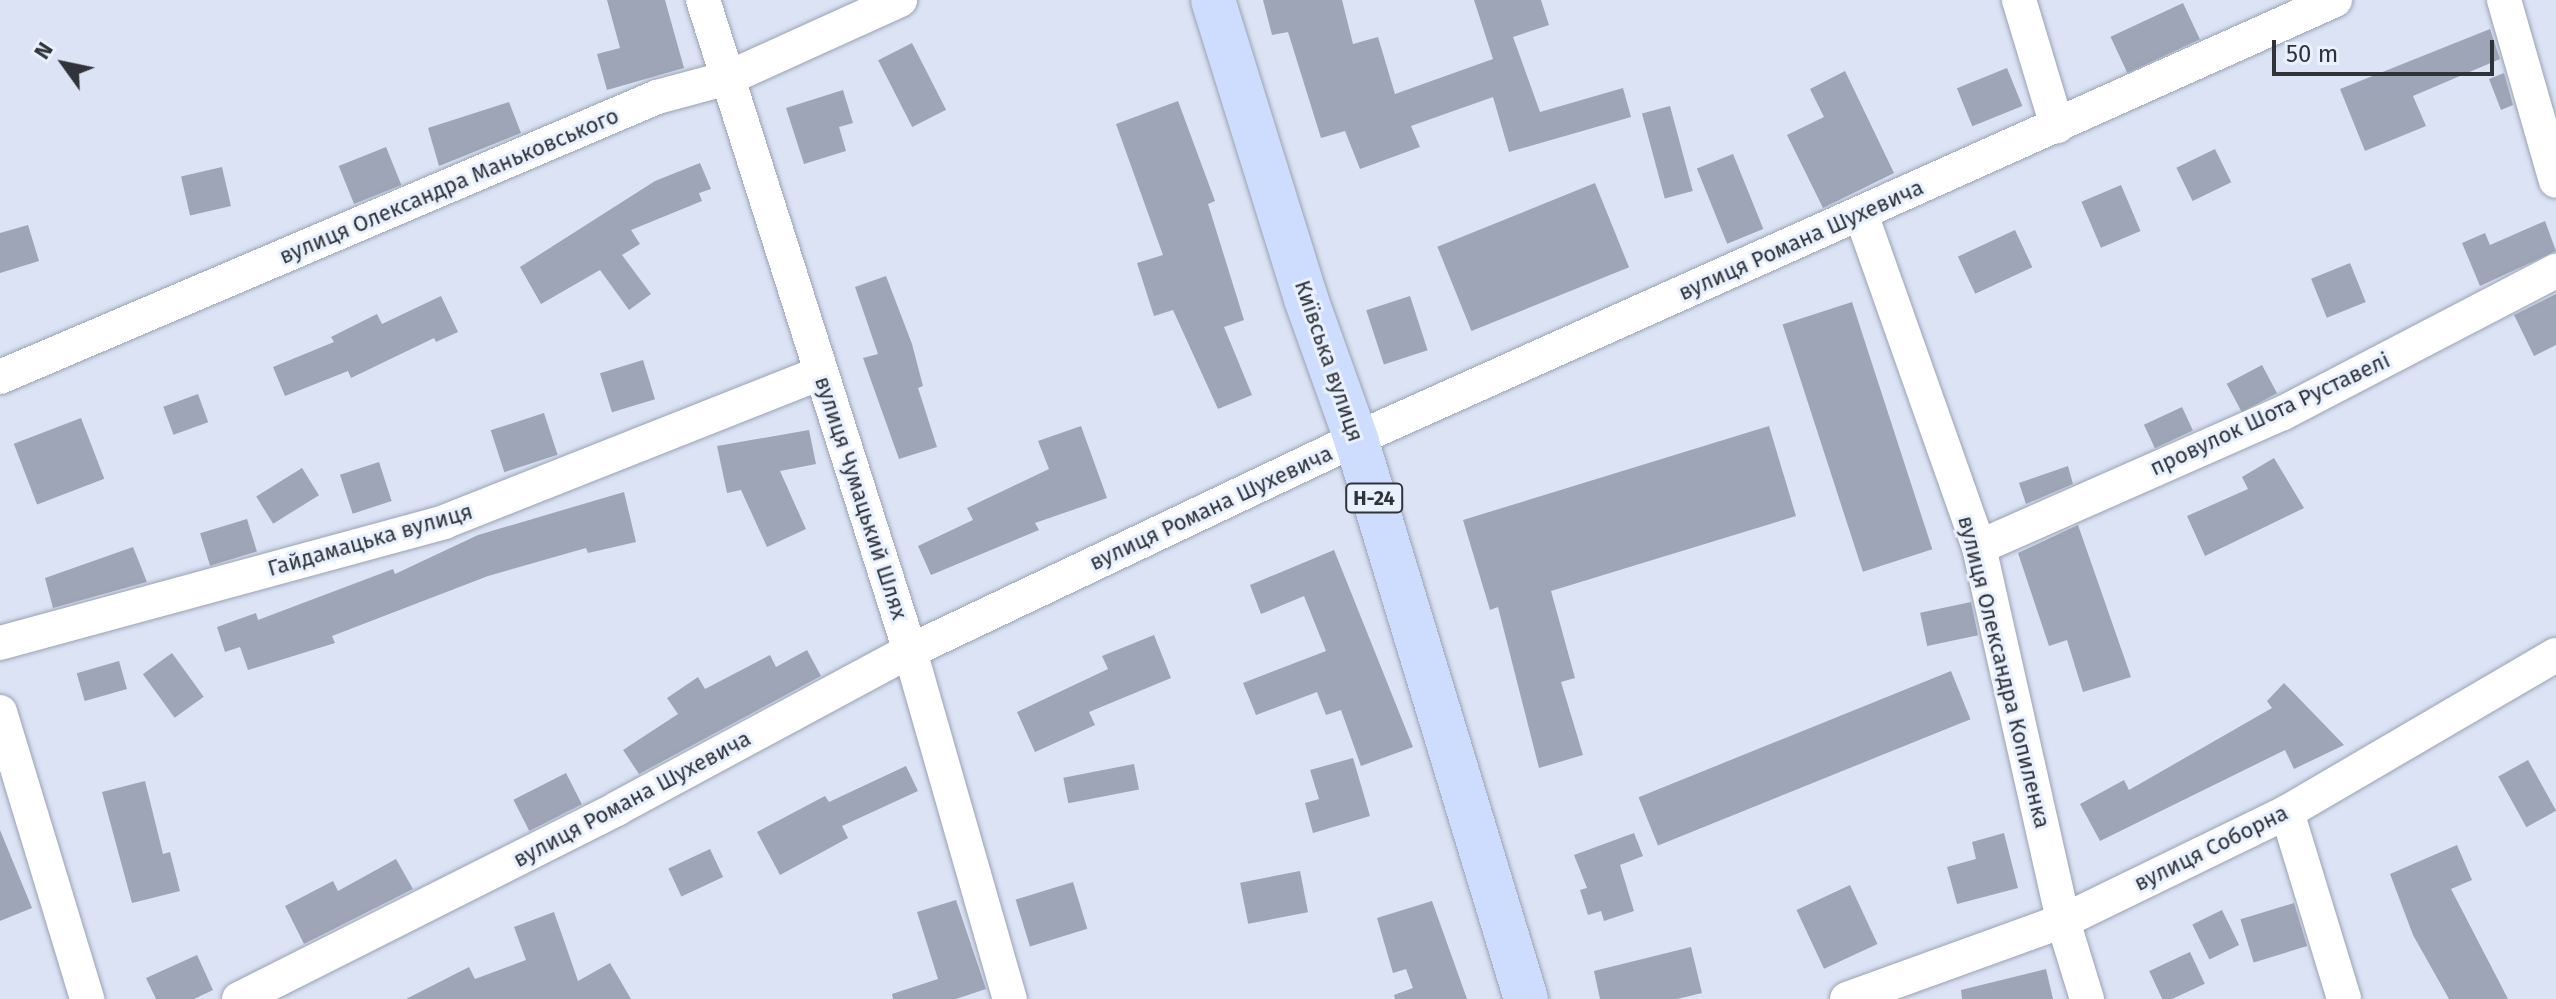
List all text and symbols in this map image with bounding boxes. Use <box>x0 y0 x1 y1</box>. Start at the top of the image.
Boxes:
north arrow <box>24 24 104 104</box>
scale bar <box>2276 24 2498 74</box>
text: N <box>28 37 59 64</box>
text: 50 m <box>2286 40 2338 68</box>
street label: вулиця Олександра Маньковського <box>275 102 623 270</box>
street label: вулиця Романа Шухевича <box>1674 174 1928 306</box>
street label: Київська вулиця <box>1289 277 1369 445</box>
street label: провулок Шота Руставелі <box>2146 347 2394 481</box>
street label: вулиця Чумацький Шлях <box>809 373 913 623</box>
street label: вулиця Романа Шухевича <box>1085 440 1337 576</box>
road number: Н-24 <box>1344 482 1404 514</box>
street label: Гайдамацька вулиця <box>265 498 475 582</box>
street label: вулиця Олександра Копиленка <box>1952 513 2056 831</box>
street label: вулиця Романа Шухевича <box>509 725 755 873</box>
street label: вулиця Соборна <box>2130 799 2292 897</box>

